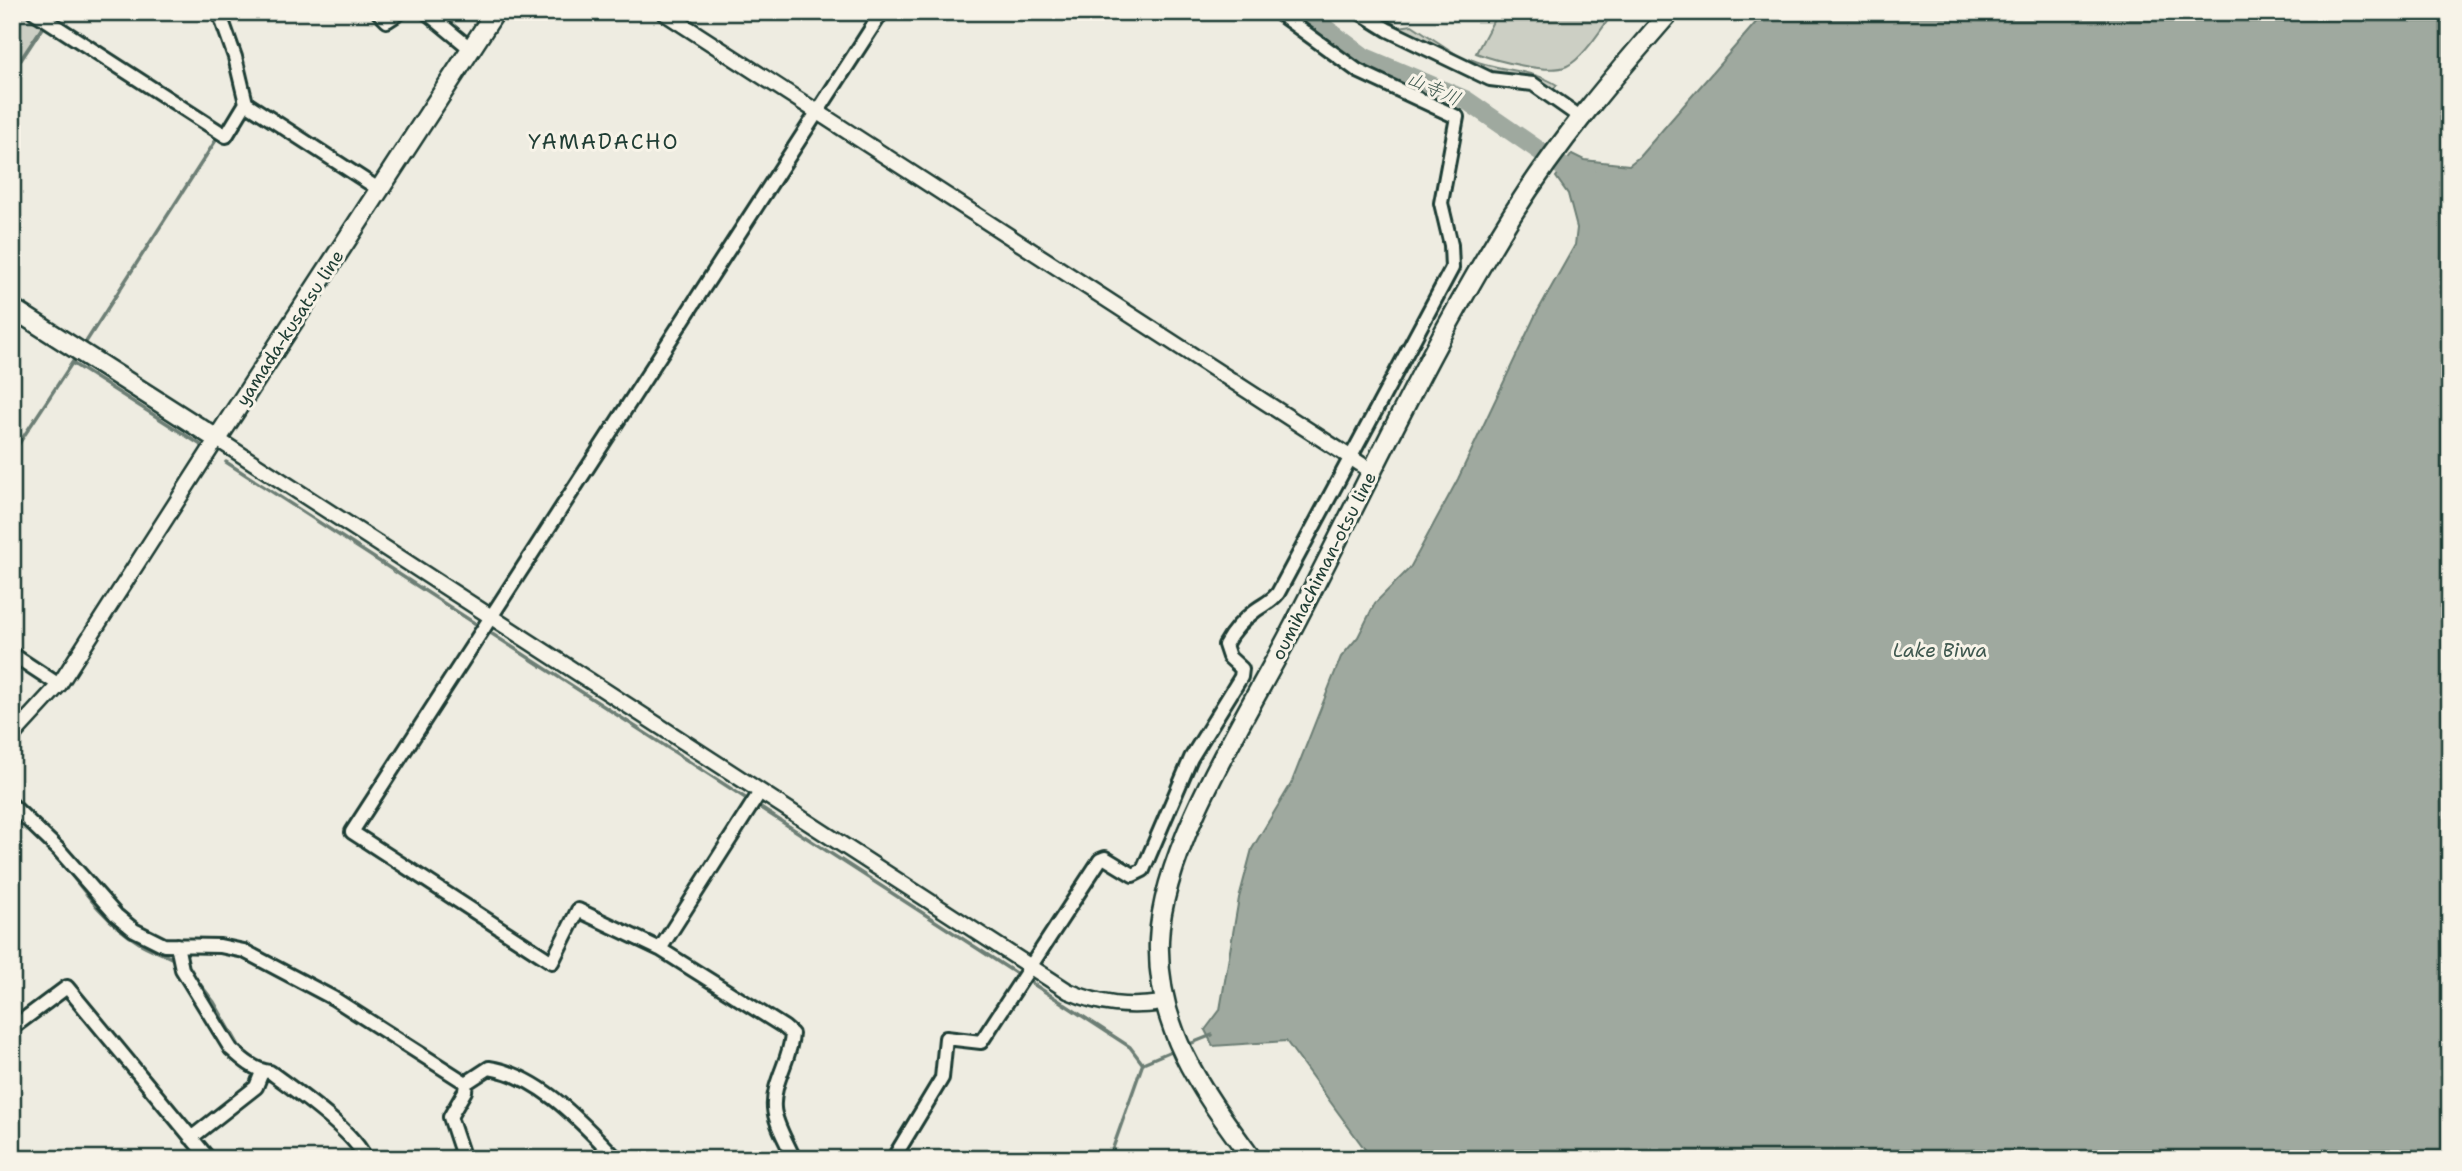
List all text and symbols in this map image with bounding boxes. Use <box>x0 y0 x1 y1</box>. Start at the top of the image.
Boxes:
water label: 山寺川 <box>1403 65 1465 111</box>
district label: YAMADACHO <box>528 128 680 156</box>
street label: yamada-kusatsu line <box>231 245 349 411</box>
street label: oumihachiman-otsu line <box>1266 468 1382 664</box>
water label: Lake Biwa <box>1893 638 1987 663</box>

